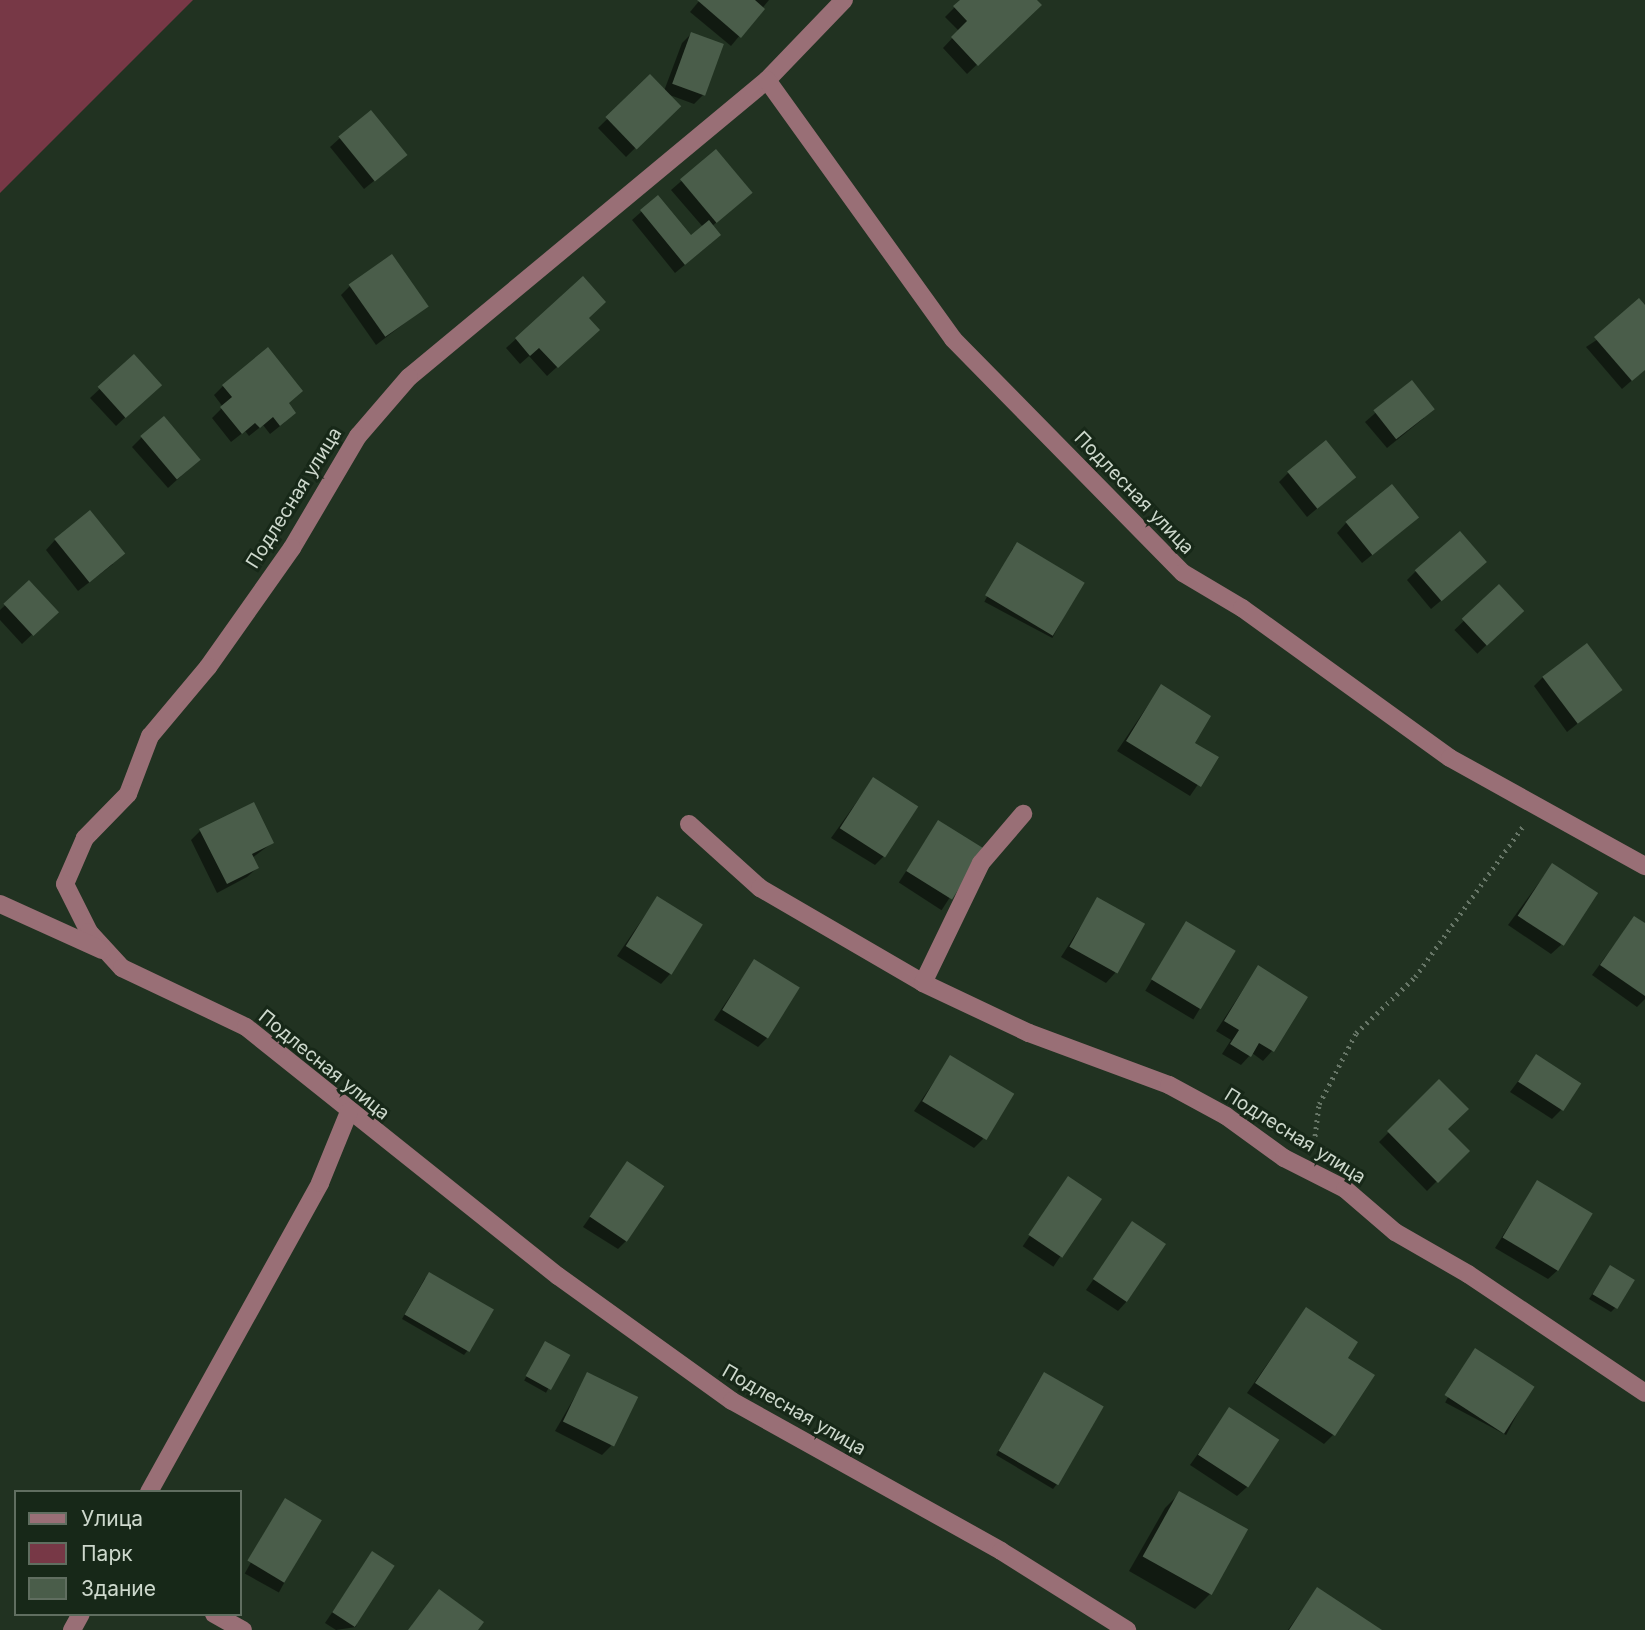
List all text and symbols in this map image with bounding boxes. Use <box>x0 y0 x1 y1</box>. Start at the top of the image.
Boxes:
street label: Подлесная улица <box>241 423 347 573</box>
street label: Подлесная улица <box>1070 427 1198 559</box>
street label: Подлесная улица <box>254 1005 394 1125</box>
street label: Подлесная улица <box>1220 1083 1370 1189</box>
street label: Подлесная улица <box>718 1360 870 1460</box>
legend <box>14 1490 242 1616</box>
text: Улица <box>81 1506 143 1531</box>
text: Парк <box>81 1541 133 1566</box>
text: Здание <box>81 1576 156 1601</box>

